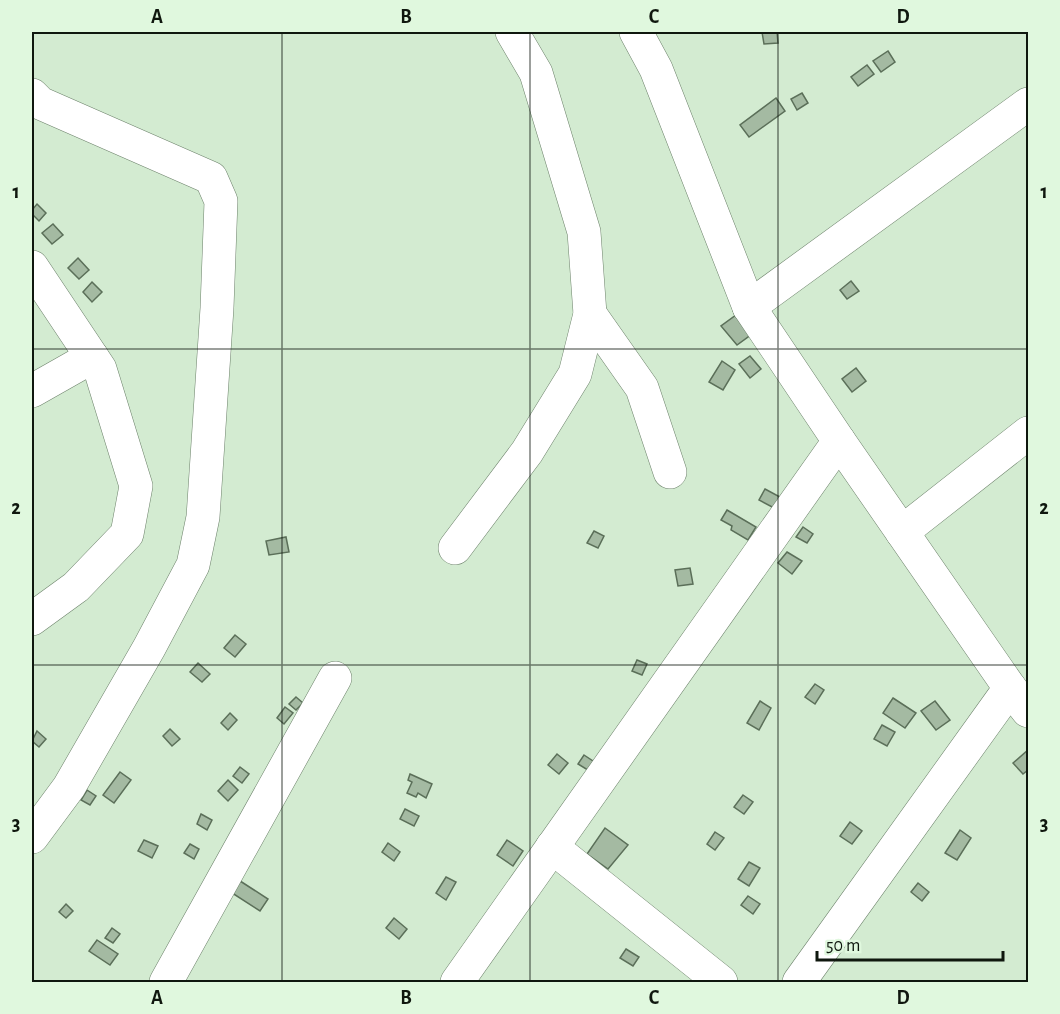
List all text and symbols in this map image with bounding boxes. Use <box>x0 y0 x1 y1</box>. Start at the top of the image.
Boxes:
text: A <box>151 7 163 27</box>
text: B <box>400 7 412 27</box>
text: C <box>649 7 660 27</box>
text: D <box>896 7 910 27</box>
text: 1 <box>12 182 20 202</box>
text: 1 <box>1040 182 1048 202</box>
text: 2 <box>11 498 21 518</box>
text: 2 <box>1039 498 1049 518</box>
text: 3 <box>12 814 20 834</box>
text: 3 <box>1040 814 1048 834</box>
scale bar <box>817 924 1003 962</box>
text: 50 m <box>826 937 860 955</box>
text: A <box>151 988 163 1008</box>
text: B <box>400 988 412 1008</box>
text: C <box>649 988 660 1008</box>
text: D <box>896 988 910 1008</box>

